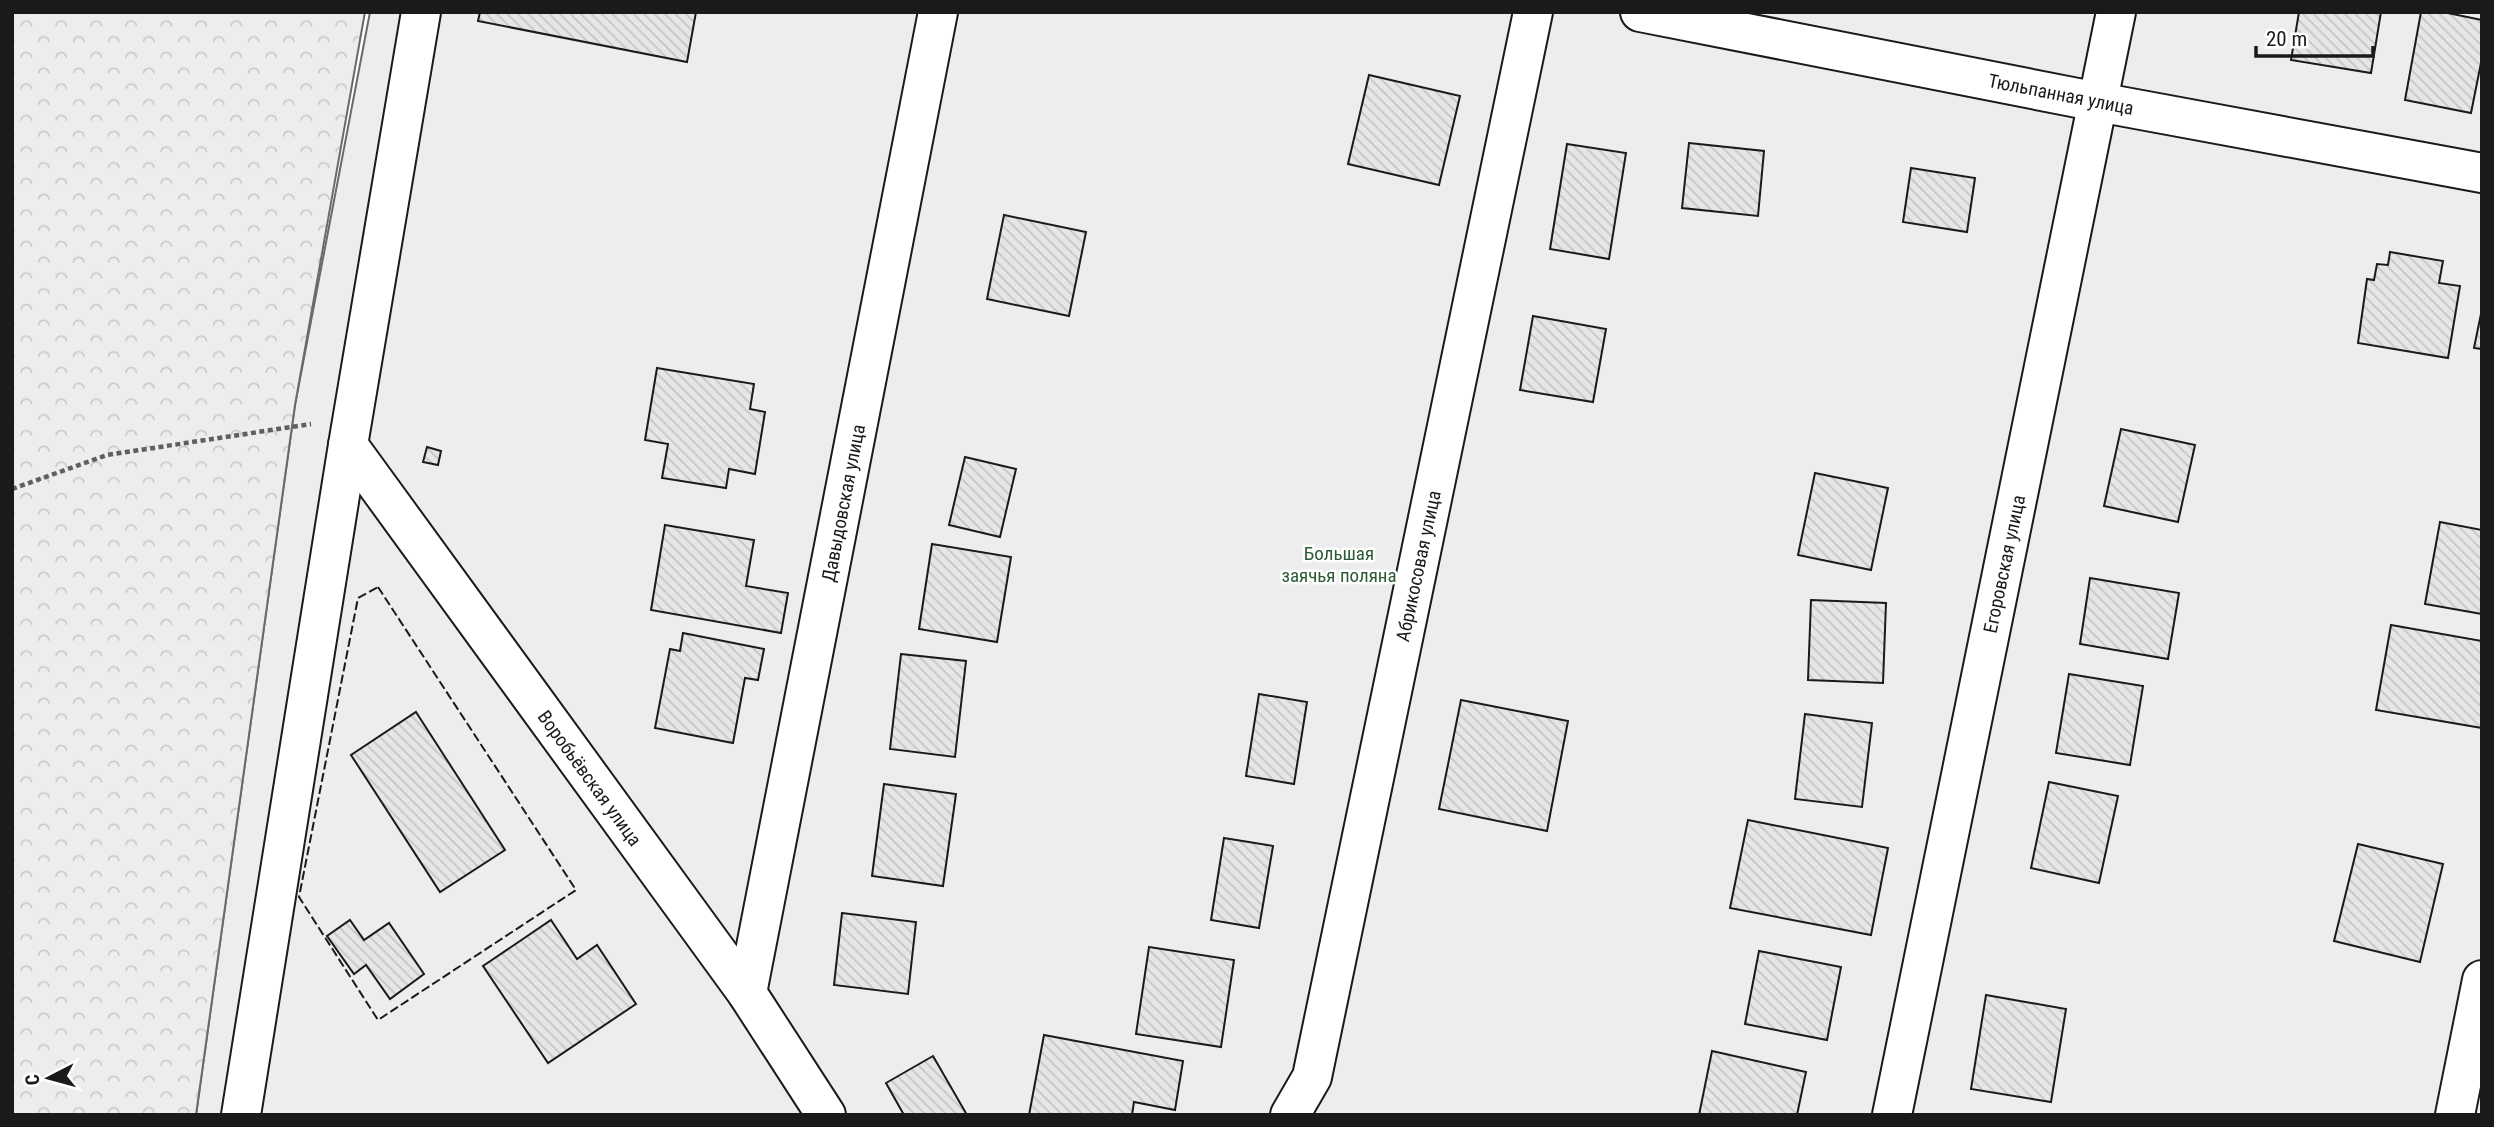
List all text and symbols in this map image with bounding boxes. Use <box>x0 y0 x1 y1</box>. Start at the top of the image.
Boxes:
scale bar <box>2256 14 2373 58</box>
text: 20 m <box>2266 27 2307 51</box>
street label: Тюльпанная улица <box>1986 69 2136 120</box>
street label: Давыдовская улица <box>817 422 870 584</box>
street label: Абрикосовая улица <box>1391 488 1446 644</box>
street label: Егоровская улица <box>1979 493 2030 635</box>
park label: Большая заячья поляна <box>1281 542 1397 587</box>
street label: Воробьёвская улица <box>533 706 646 851</box>
north arrow <box>14 1043 84 1113</box>
text: С <box>21 1073 45 1086</box>

